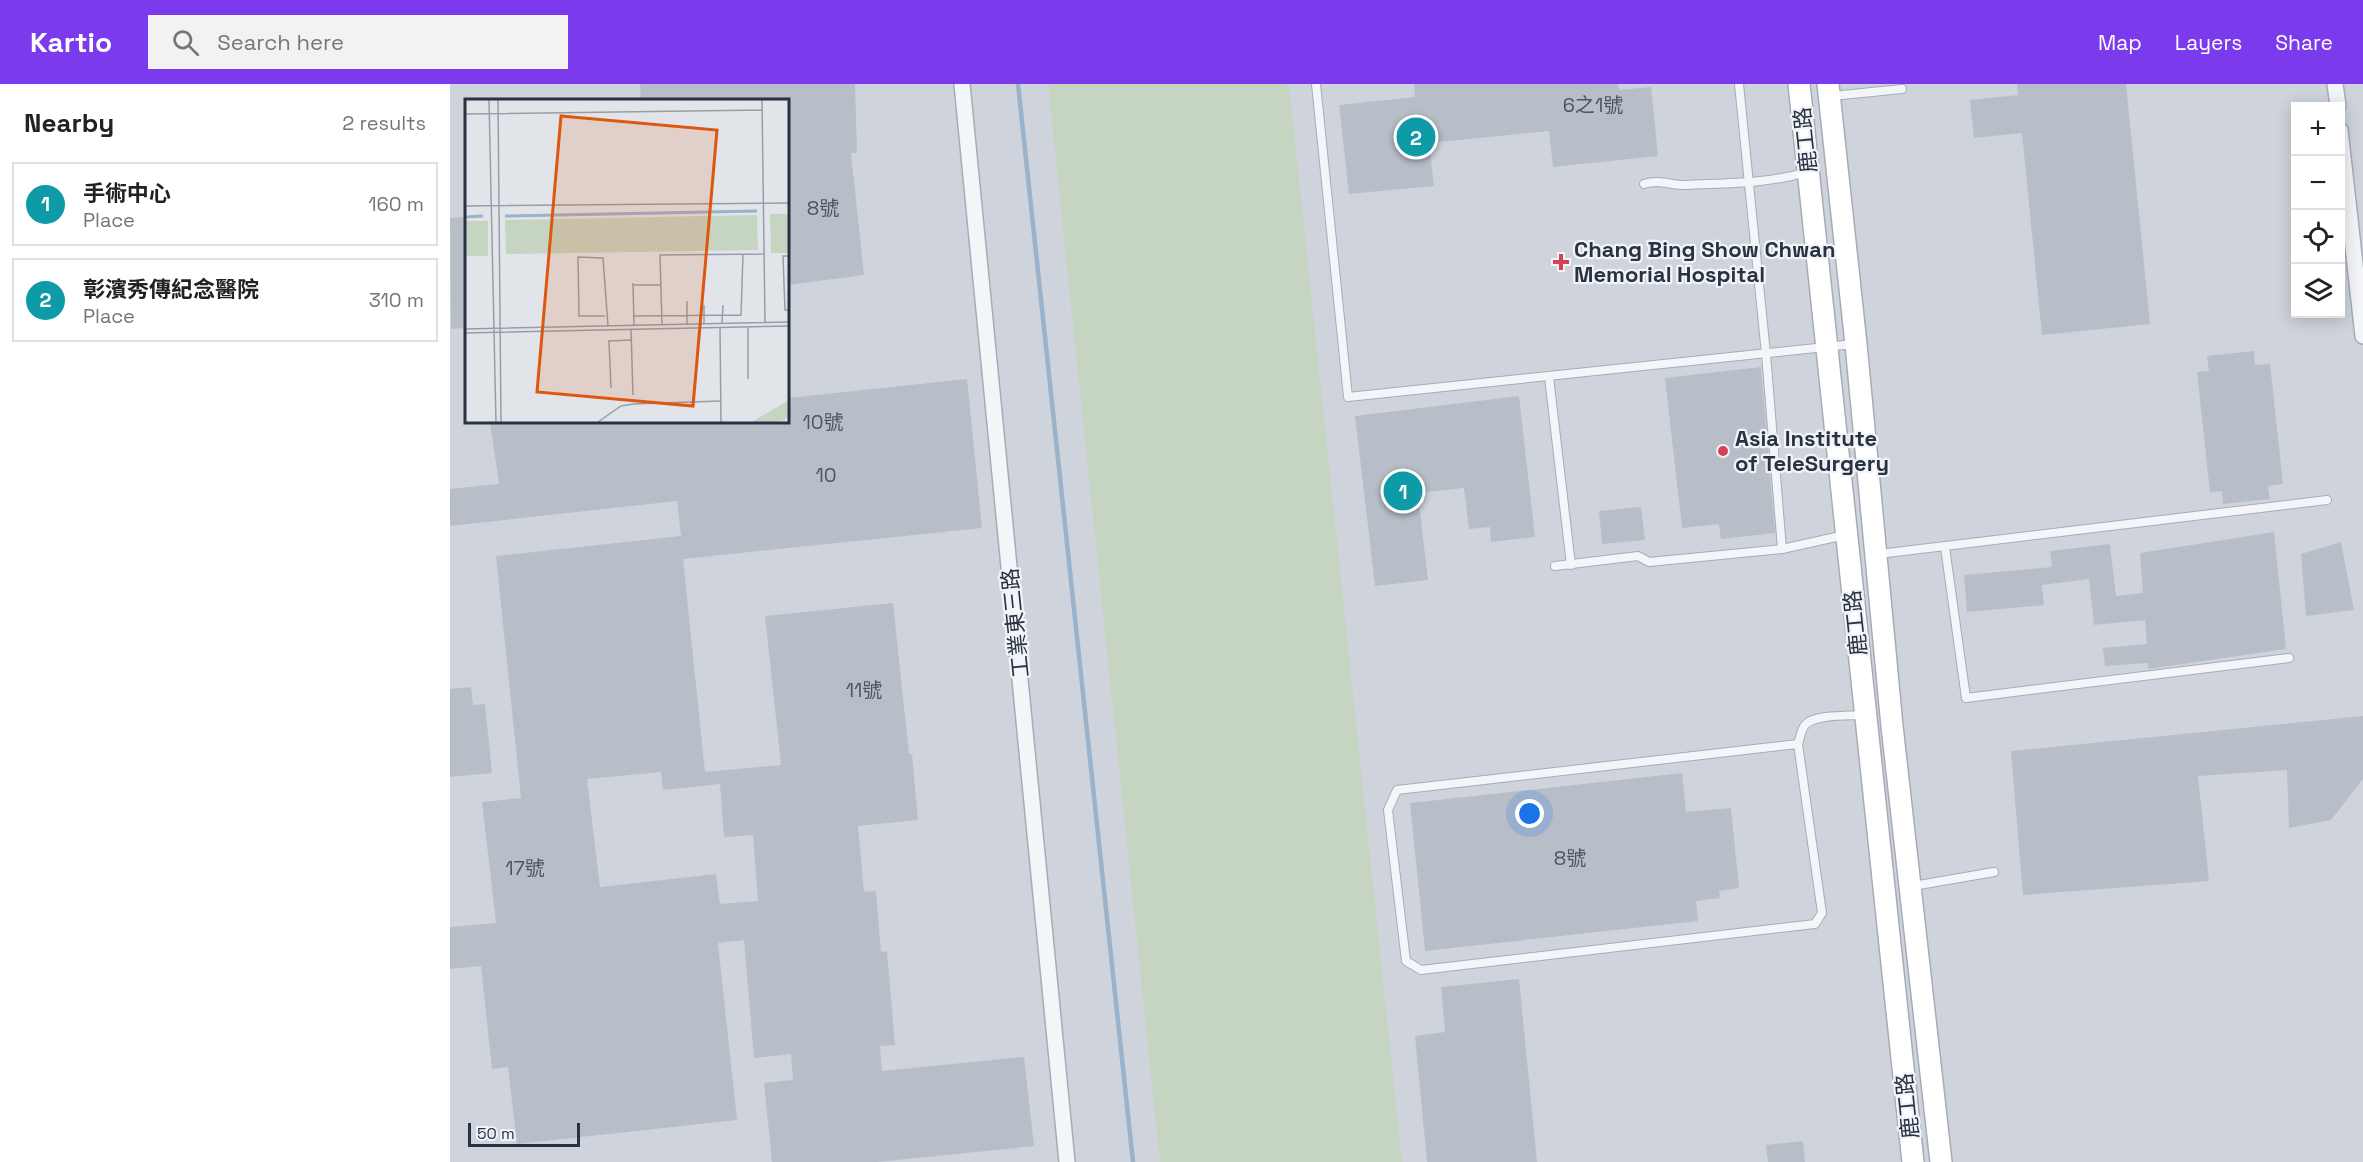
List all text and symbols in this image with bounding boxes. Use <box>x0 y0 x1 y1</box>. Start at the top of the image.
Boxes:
search box <box>148 15 568 69</box>
text: Kartio <box>30 24 112 60</box>
icon: search <box>169 26 202 59</box>
text: Search here <box>217 28 344 56</box>
text: Map <box>2098 29 2142 56</box>
text: Layers <box>2175 29 2242 56</box>
text: Share <box>2275 29 2333 56</box>
house number: 6之1號 <box>1563 92 1623 118</box>
inset map <box>465 99 789 423</box>
map controls <box>2291 102 2345 318</box>
button: + <box>2291 102 2345 156</box>
text: Nearby <box>24 106 114 140</box>
street label: 鹿工路 <box>1788 106 1822 174</box>
text: 2 results <box>342 110 426 136</box>
pin: 2 <box>1396 115 1436 160</box>
button: − <box>2291 156 2345 210</box>
text: 手術中心 <box>83 179 171 207</box>
text: 1 <box>41 191 50 217</box>
text: 160 m <box>368 191 424 217</box>
house number: 8號 <box>807 195 839 221</box>
text: Place <box>83 207 135 233</box>
button: locate <box>2291 210 2345 264</box>
place label: Chang Bing Show Chwan Memorial Hospital <box>1574 235 1836 288</box>
marker: Chang Bing Show Chwan Memorial Hospital <box>1552 253 1570 271</box>
button: layers <box>2291 264 2345 318</box>
text: 彰濱秀傳紀念醫院 <box>83 275 259 303</box>
text: 2 <box>40 287 51 313</box>
text: 310 m <box>369 287 424 313</box>
text: Place <box>83 303 135 329</box>
house number: 10號 <box>802 409 844 435</box>
place label: Asia Institute of TeleSurgery <box>1735 424 1889 477</box>
marker: Asia Institute of TeleSurgery <box>1716 444 1730 458</box>
house number: 10 <box>815 462 837 488</box>
pin: 1 <box>1384 468 1422 514</box>
street label: 工業東三路 <box>995 567 1035 679</box>
street label: 鹿工路 <box>1838 589 1872 657</box>
house number: 11號 <box>846 677 882 703</box>
your location <box>1515 799 1544 828</box>
house number: 8號 <box>1554 845 1586 871</box>
house number: 17號 <box>505 855 545 881</box>
street label: 鹿工路 <box>1890 1072 1924 1140</box>
scale bar <box>468 1120 580 1148</box>
text: 50 m <box>477 1123 515 1144</box>

